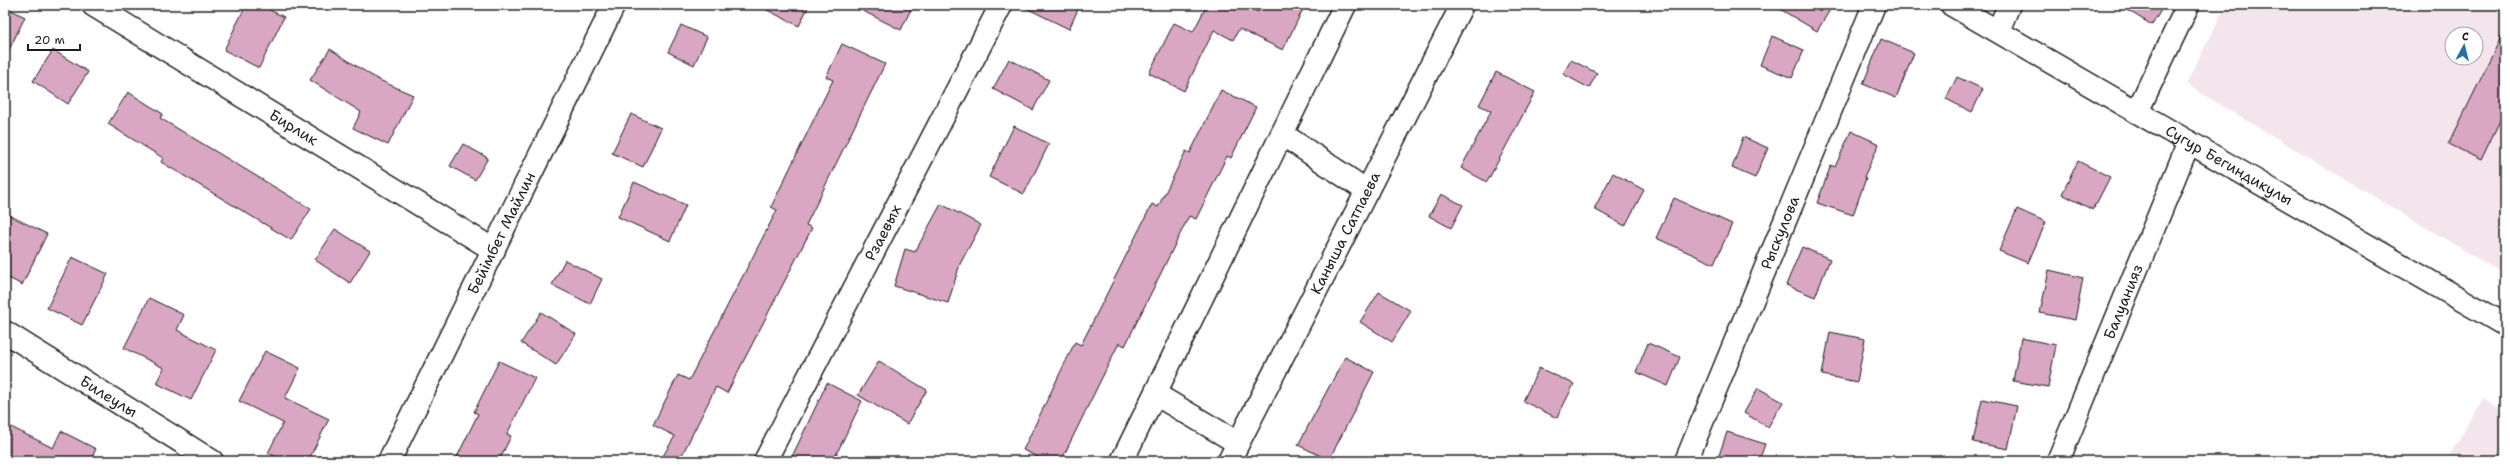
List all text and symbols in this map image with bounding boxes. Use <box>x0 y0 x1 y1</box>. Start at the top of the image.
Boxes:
scale bar <box>28 26 80 52</box>
north arrow <box>2444 26 2484 66</box>
text: С <box>2461 29 2470 44</box>
text: 20 m <box>34 32 65 48</box>
street label: Бирлик <box>265 105 322 150</box>
street label: Сугур Бегиндикулы <box>2162 121 2296 210</box>
street label: Каныша Сатпаева <box>1306 168 1385 298</box>
street label: Бейімбет Майлин <box>463 169 540 298</box>
street label: Рыскулова <box>1756 192 1804 272</box>
street label: Рзаевых <box>860 201 906 264</box>
street label: Балуанияз <box>2099 261 2148 342</box>
street label: Билеулы <box>76 371 141 422</box>

